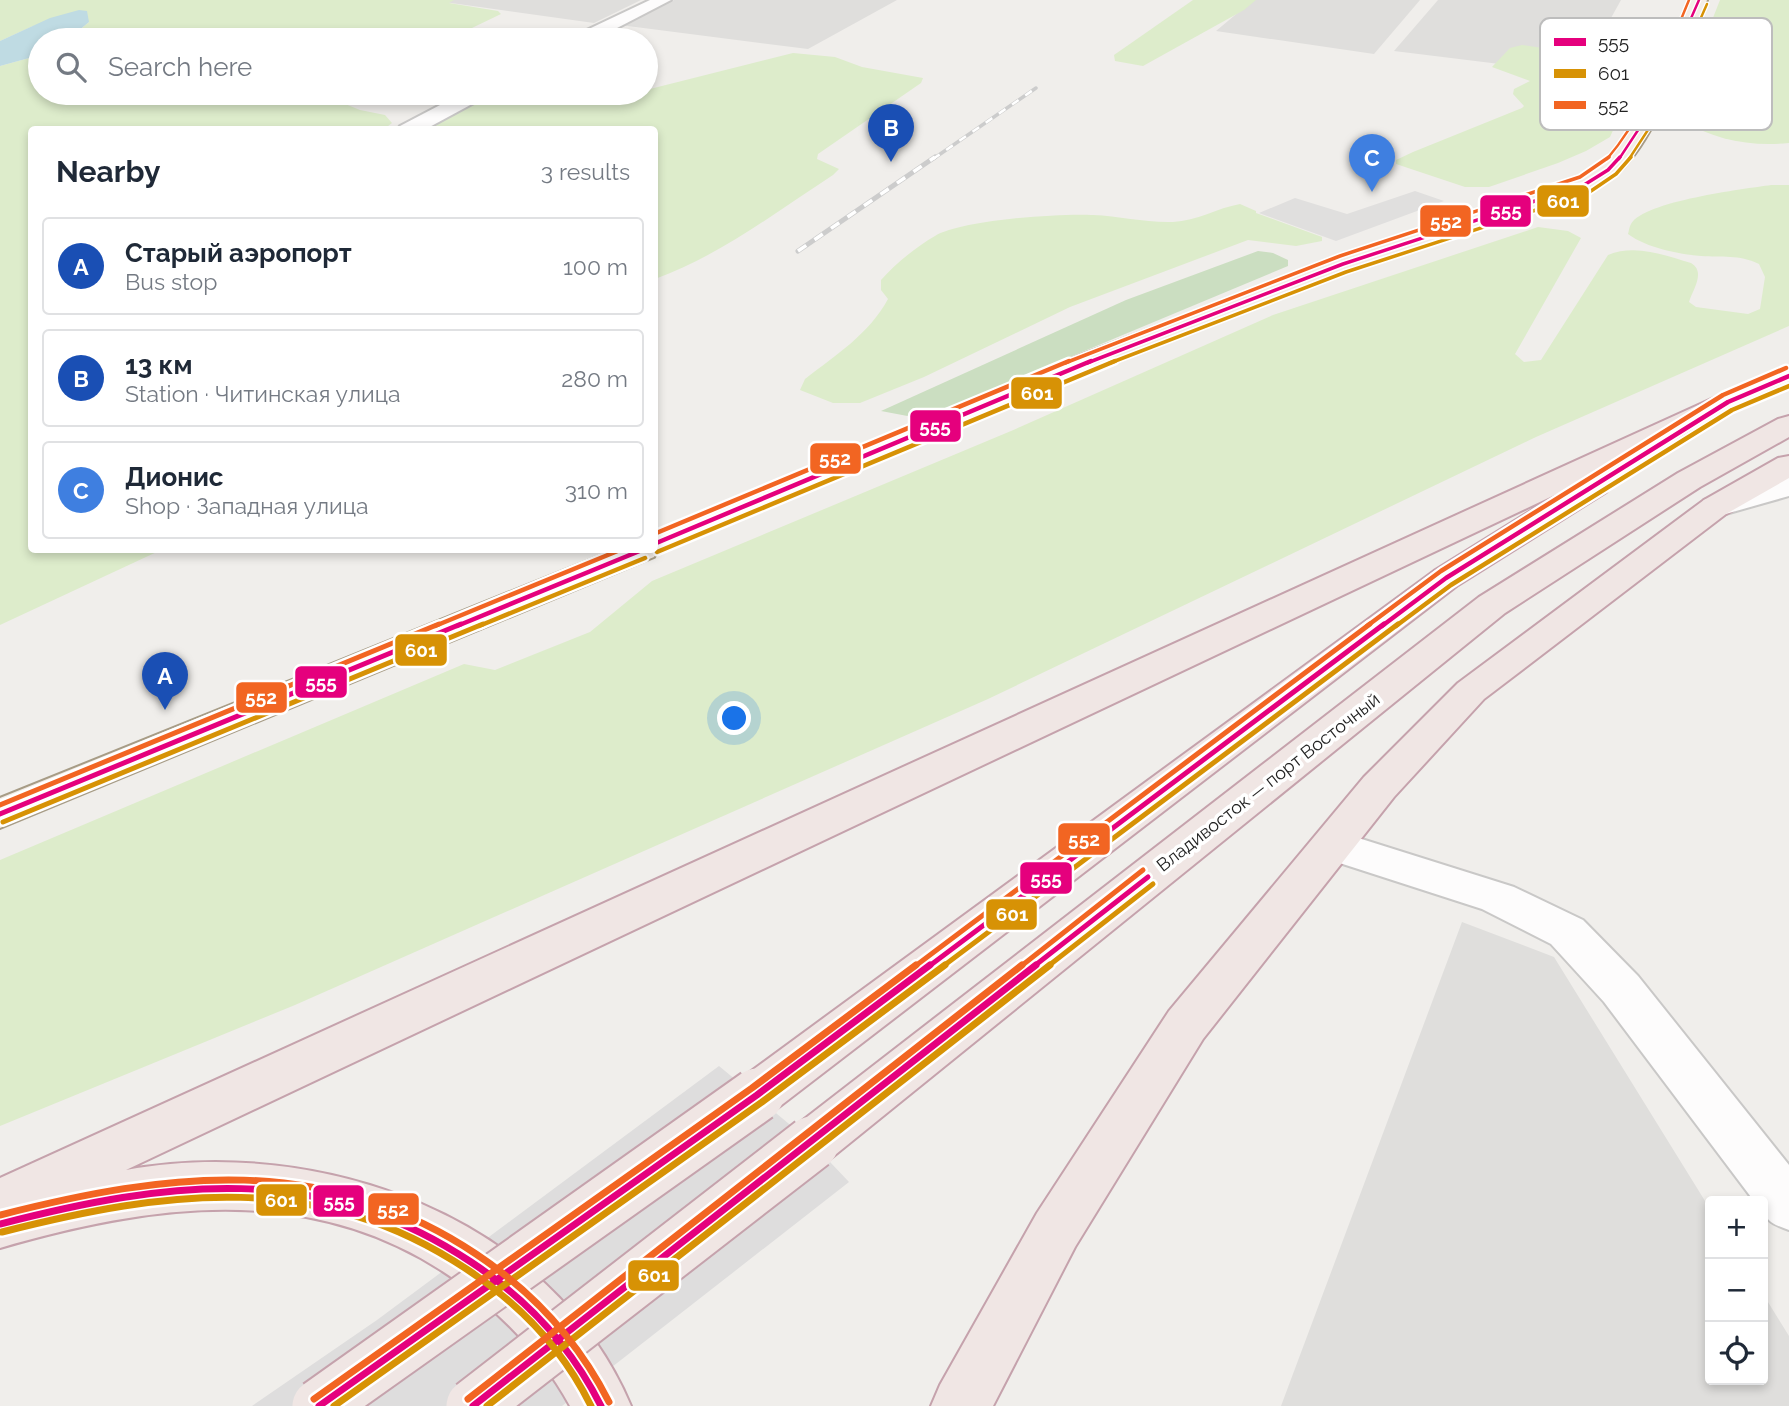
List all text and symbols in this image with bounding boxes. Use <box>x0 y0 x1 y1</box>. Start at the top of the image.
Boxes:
legend <box>1540 18 1772 130</box>
search box <box>28 28 658 105</box>
text: 555 <box>1598 31 1629 53</box>
icon: search <box>52 48 90 86</box>
text: Search here <box>108 52 252 82</box>
text: 601 <box>1598 62 1629 84</box>
text: 552 <box>1598 94 1629 116</box>
pin: B <box>868 104 914 162</box>
pin: C <box>1349 134 1395 192</box>
text: Nearby <box>56 154 160 189</box>
text: 3 results <box>541 158 630 185</box>
line badge: 601 <box>1536 184 1590 218</box>
text: 601 <box>1547 190 1579 212</box>
line badge: 555 <box>1479 194 1532 228</box>
text: 555 <box>1490 199 1522 221</box>
line badge: 552 <box>1419 204 1472 238</box>
text: 552 <box>1430 210 1462 232</box>
text: Старый аэропорт <box>125 238 352 268</box>
text: A <box>73 253 89 280</box>
text: 100 m <box>563 253 628 280</box>
text: Bus stop <box>125 268 217 295</box>
text: 13 км <box>125 350 192 380</box>
text: B <box>73 365 89 392</box>
text: 280 m <box>561 365 628 392</box>
line badge: 601 <box>1010 376 1063 410</box>
text: Station · Читинская улица <box>125 380 401 407</box>
text: 601 <box>1021 382 1053 404</box>
line badge: 555 <box>909 409 962 443</box>
text: 555 <box>919 415 951 437</box>
line badge: 552 <box>809 442 862 475</box>
text: 552 <box>819 447 851 469</box>
text: Дионис <box>125 462 224 492</box>
text: C <box>73 477 89 504</box>
text: 310 m <box>565 477 628 504</box>
text: Shop · Западная улица <box>125 492 369 519</box>
line badge: 601 <box>394 633 448 667</box>
text: 601 <box>405 639 437 661</box>
pin: A <box>142 652 188 710</box>
line badge: 555 <box>294 665 348 699</box>
text: 555 <box>305 671 337 693</box>
line badge: 552 <box>235 681 288 714</box>
text: 552 <box>245 686 277 708</box>
street label: Владивосток — порт Восточный <box>1152 688 1384 876</box>
your location <box>717 701 751 735</box>
line badge: 552 <box>1057 822 1111 856</box>
text: 552 <box>1068 828 1100 850</box>
line badge: 555 <box>1019 861 1073 895</box>
text: 555 <box>1030 867 1062 889</box>
line badge: 601 <box>985 898 1038 931</box>
text: 601 <box>996 903 1028 925</box>
line badge: 601 <box>255 1183 308 1217</box>
line badge: 555 <box>312 1184 365 1218</box>
text: 601 <box>265 1189 297 1211</box>
text: 555 <box>323 1190 355 1212</box>
line badge: 552 <box>367 1192 420 1226</box>
map controls <box>1705 1196 1768 1385</box>
button: + <box>1705 1196 1768 1259</box>
text: 552 <box>377 1198 409 1220</box>
line badge: 601 <box>627 1259 680 1292</box>
button: − <box>1705 1259 1768 1322</box>
text: 601 <box>638 1264 670 1286</box>
button: locate <box>1705 1322 1768 1385</box>

